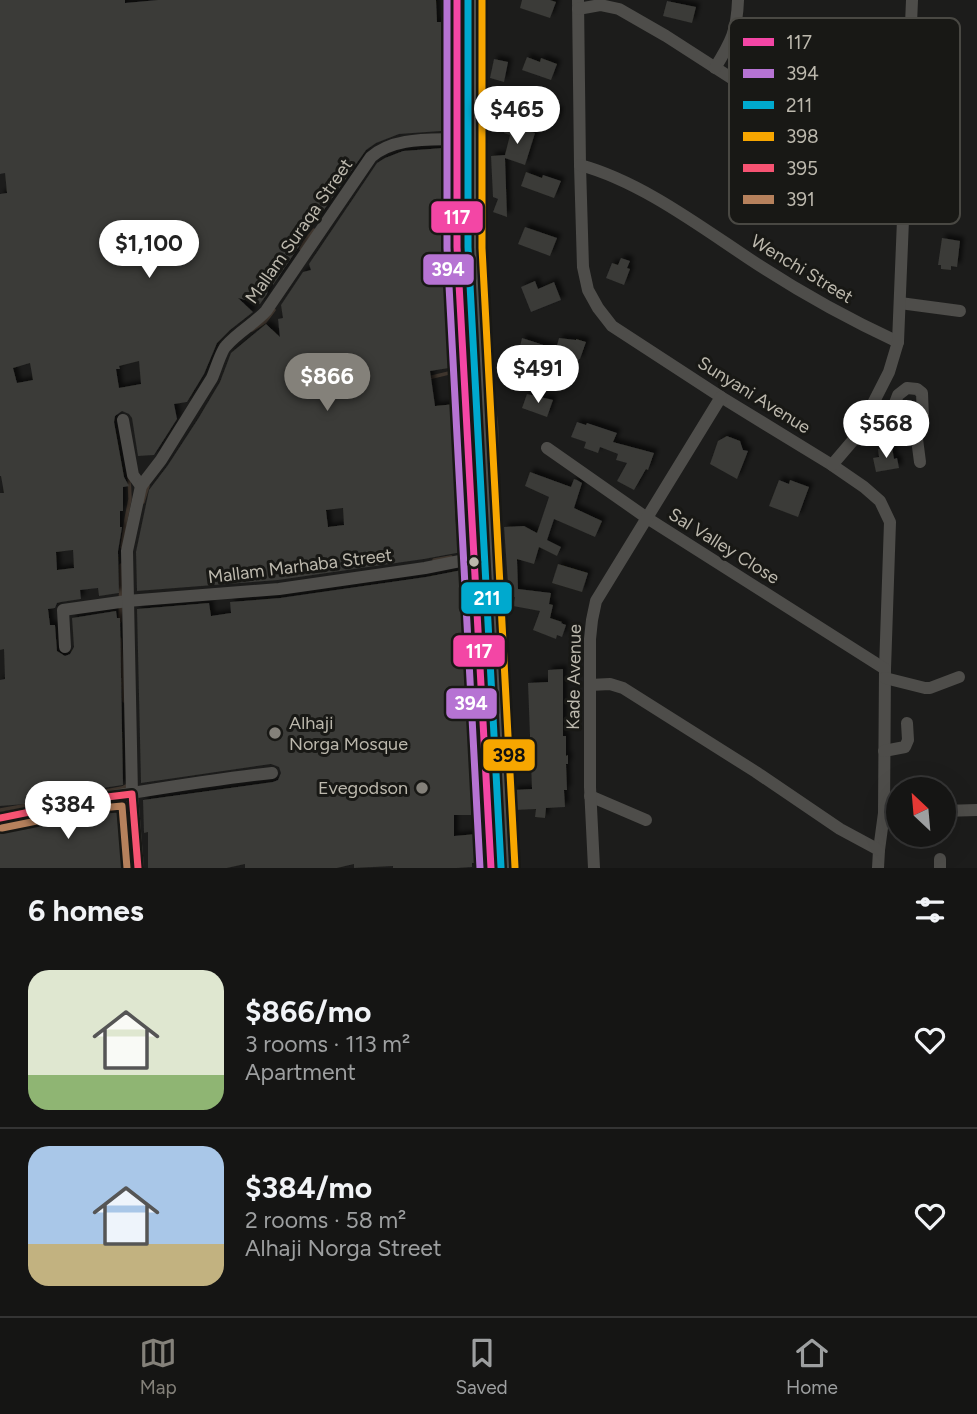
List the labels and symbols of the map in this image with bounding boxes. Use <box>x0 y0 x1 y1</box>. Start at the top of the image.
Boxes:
legend <box>729 18 960 224</box>
text: 117 <box>786 31 812 54</box>
text: 394 <box>786 62 819 85</box>
pin: $465 <box>476 86 558 146</box>
text: 211 <box>786 94 812 117</box>
text: 398 <box>786 125 819 148</box>
street label: Mallam Suraqa Street <box>241 154 357 308</box>
text: 395 <box>786 157 818 180</box>
text: 391 <box>786 188 815 211</box>
line badge: 117 <box>430 200 484 234</box>
text: 117 <box>444 206 470 229</box>
pin: $1,100 <box>92 220 206 280</box>
street label: Wenchi Street <box>747 230 857 308</box>
line badge: 394 <box>422 253 475 286</box>
text: 394 <box>431 258 465 281</box>
pin: $491 <box>497 346 579 405</box>
street label: Sunyani Avenue <box>693 351 815 439</box>
pin: $866 <box>286 354 368 413</box>
pin: $568 <box>845 400 927 460</box>
street label: Sal Valley Close <box>664 503 784 589</box>
street label: Mallam Marhaba Street <box>207 544 394 588</box>
unlabelled marker <box>467 555 481 569</box>
line badge: 211 <box>460 581 513 615</box>
text: 211 <box>473 587 501 610</box>
street label: Kade Avenue <box>562 624 586 730</box>
line badge: 117 <box>452 634 506 668</box>
text: 117 <box>466 640 492 663</box>
line badge: 394 <box>445 687 498 720</box>
text: 394 <box>454 692 488 715</box>
place label: Alhaji Norga Mosque <box>289 712 408 755</box>
marker: Alhaji Norga Mosque <box>267 725 283 741</box>
line badge: 398 <box>482 738 536 772</box>
text: 398 <box>492 744 526 767</box>
place label: Evegodson <box>318 777 408 799</box>
north arrow <box>886 777 956 847</box>
marker: Evegodson <box>414 780 430 796</box>
pin: $384 <box>27 782 109 841</box>

